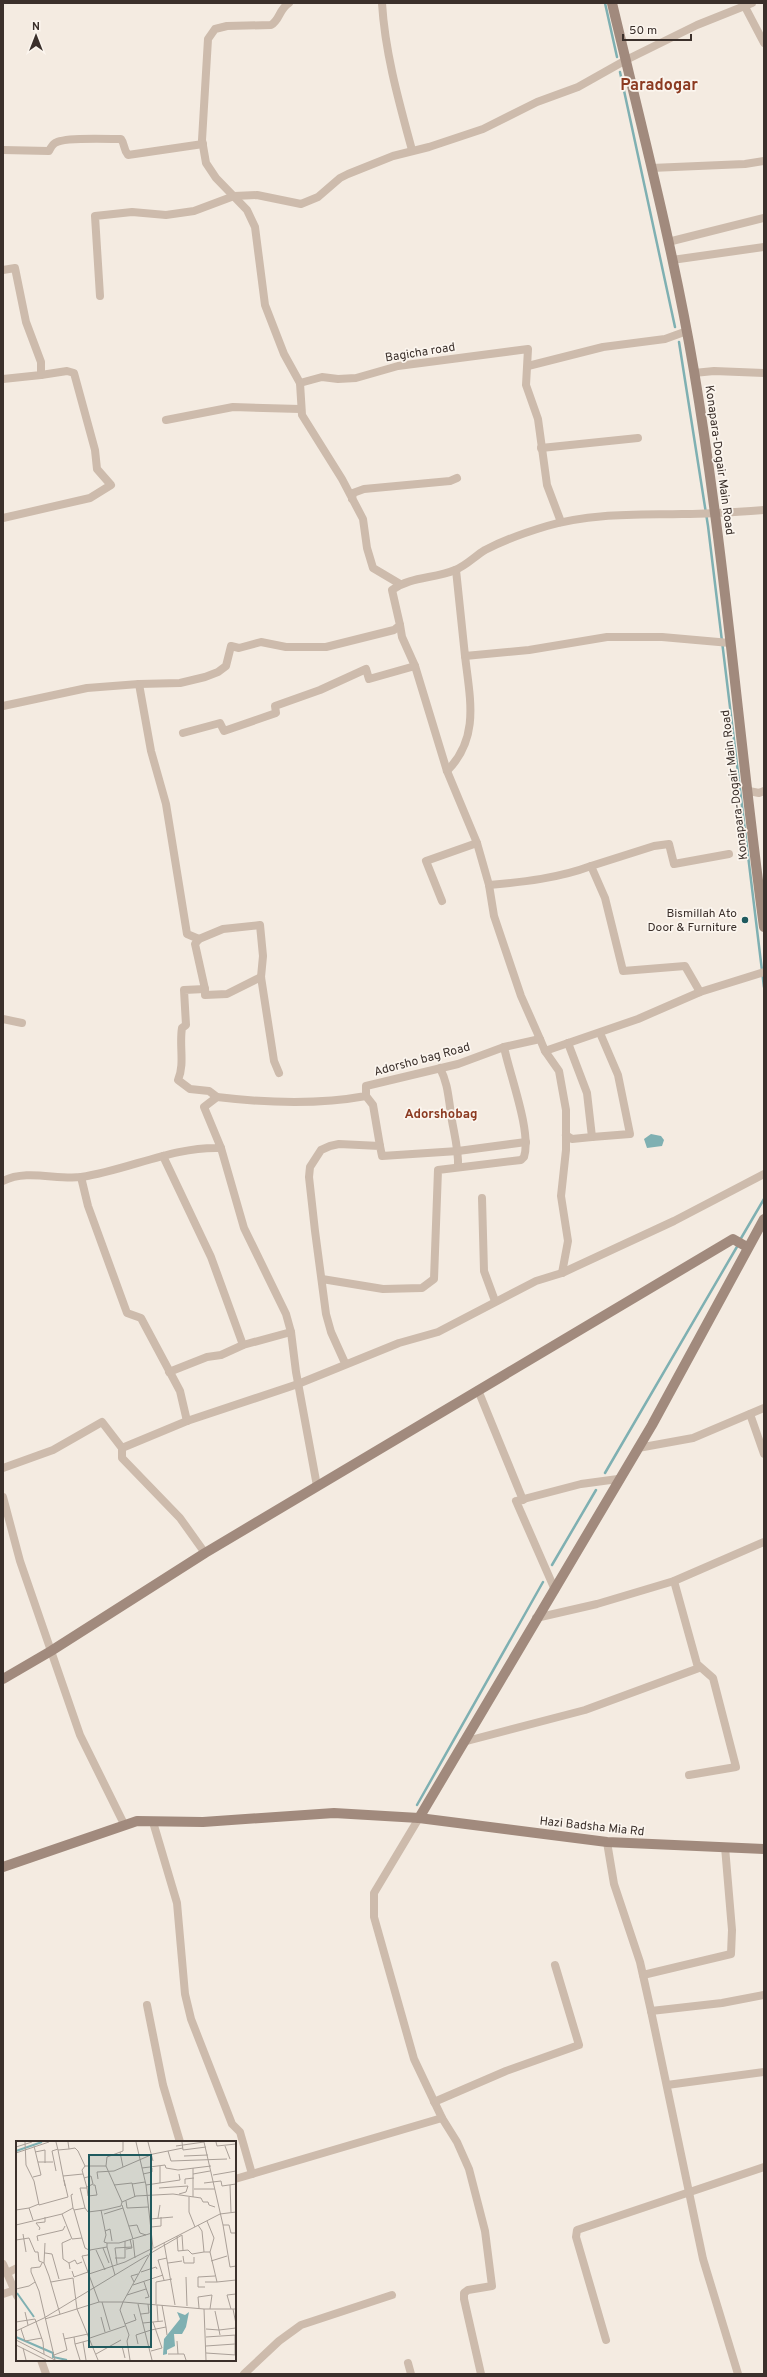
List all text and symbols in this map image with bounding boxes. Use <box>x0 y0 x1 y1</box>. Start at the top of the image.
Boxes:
north arrow <box>16 16 56 56</box>
scale bar <box>623 16 691 42</box>
text: N <box>32 20 40 34</box>
text: 50 m <box>629 23 657 39</box>
district label: Paradogar <box>620 76 698 96</box>
street label: Bagicha road <box>384 340 456 366</box>
street label: Konapara-Dogair Main Road <box>701 384 737 536</box>
street label: Konapara-Dogair Main Road <box>718 709 752 861</box>
place label: Bismillah Ato Door & Furniture <box>648 906 737 936</box>
marker: Bismillah Ato Door & Furniture <box>740 915 750 925</box>
street label: Adorsho bag Road <box>372 1039 472 1080</box>
district label: Adorshobag <box>404 1107 478 1123</box>
street label: Hazi Badsha Mia Rd <box>539 1814 645 1840</box>
inset map <box>16 2141 236 2361</box>

